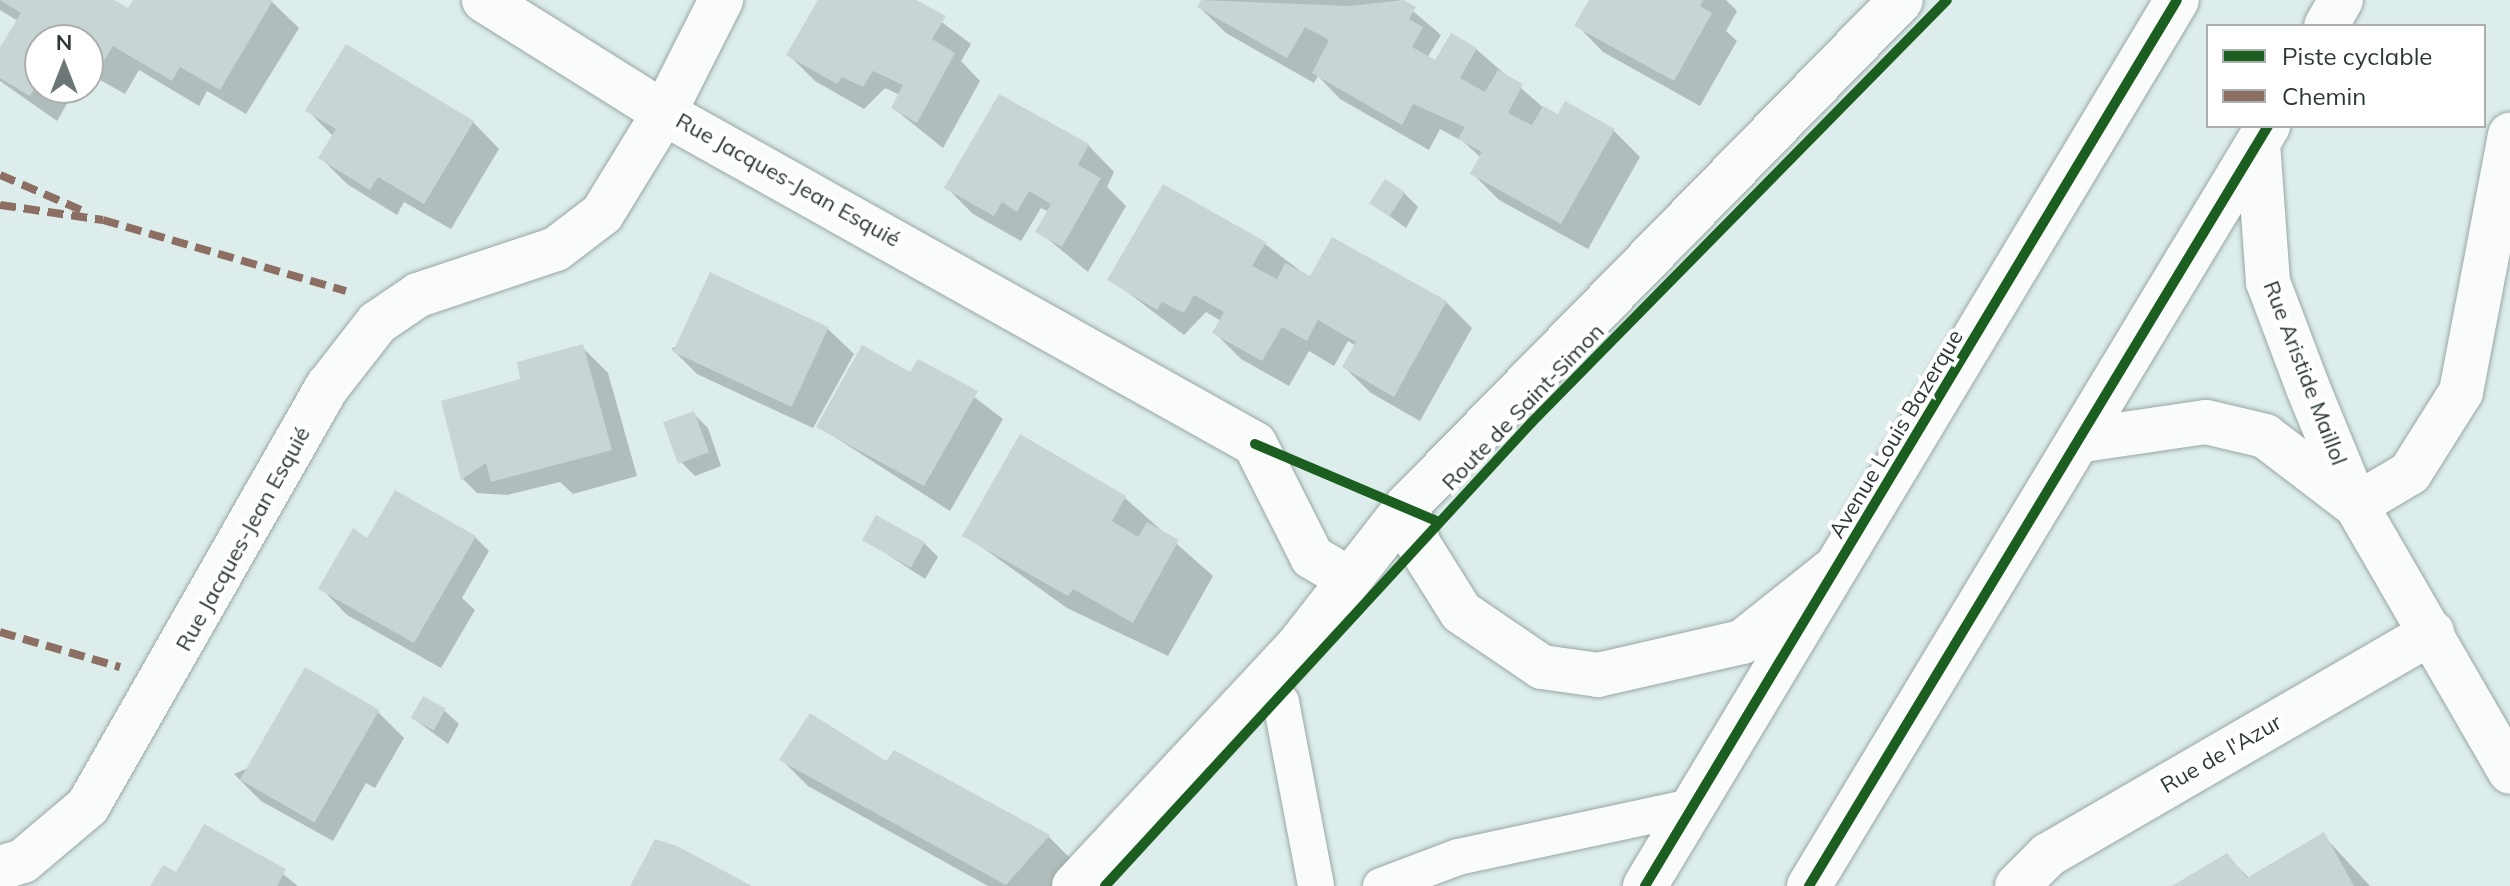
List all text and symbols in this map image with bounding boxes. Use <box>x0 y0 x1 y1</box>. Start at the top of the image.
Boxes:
north arrow <box>24 24 104 104</box>
legend <box>2206 24 2486 128</box>
text: N <box>56 28 72 56</box>
text: Piste cyclable <box>2282 41 2432 71</box>
text: Chemin <box>2282 81 2366 111</box>
street label: Rue Jacques-Jean Esquié <box>671 107 905 253</box>
street label: Rue Aristide Maillol <box>2258 277 2352 469</box>
street label: Route de Saint-Simon <box>1437 318 1609 496</box>
street label: Avenue Louis Bazerque <box>1823 325 1969 543</box>
street label: Rue Jacques-Jean Esquié <box>170 422 316 656</box>
street label: Rue de l'Azur <box>2156 709 2286 799</box>

